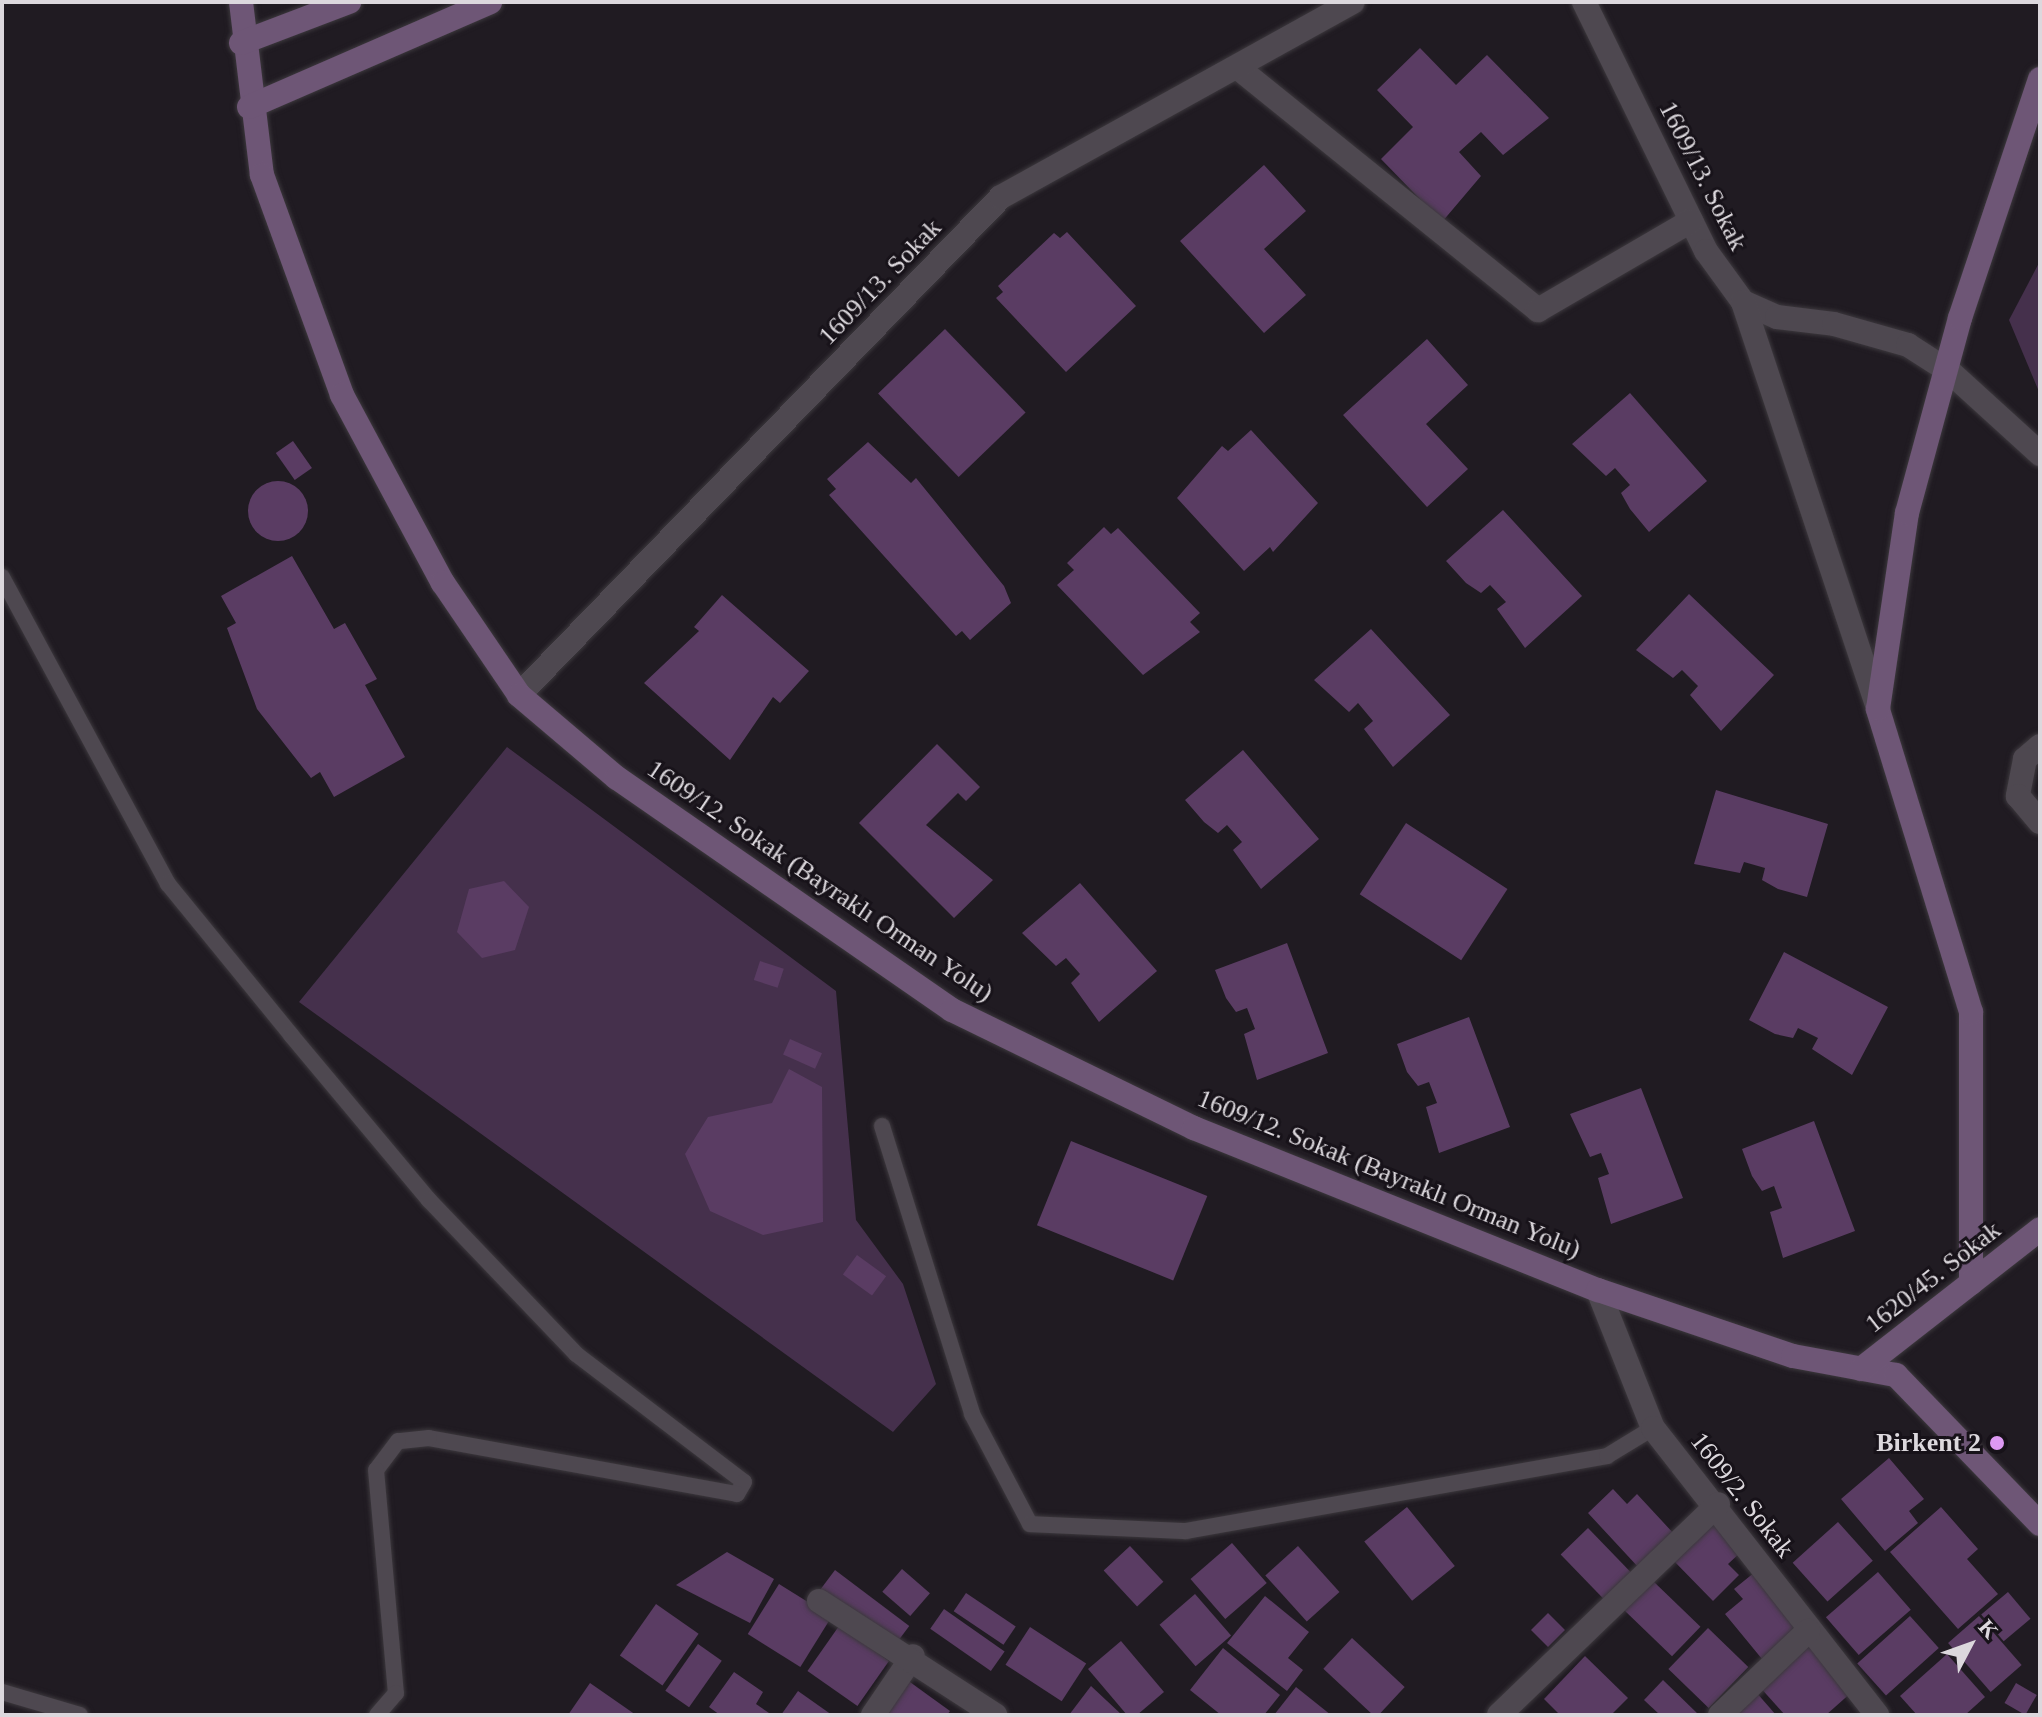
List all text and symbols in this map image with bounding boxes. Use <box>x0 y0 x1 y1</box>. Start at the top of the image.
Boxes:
street label: 1609/13. Sokak <box>1652 96 1754 256</box>
street label: 1609/13. Sokak <box>812 212 948 352</box>
street label: 1609/12. Sokak (Bayraklı Orman Yolu) <box>641 753 999 1009</box>
street label: 1609/12. Sokak (Bayraklı Orman Yolu) <box>1193 1083 1585 1265</box>
street label: 1620/45. Sokak <box>1859 1214 2007 1340</box>
street label: 1609/2. Sokak <box>1683 1426 1801 1564</box>
place label: Birkent 2 <box>1876 1427 1981 1459</box>
marker: Birkent 2 <box>1988 1434 2006 1452</box>
north arrow <box>1930 1605 2010 1685</box>
text: K <box>1973 1614 2004 1644</box>

